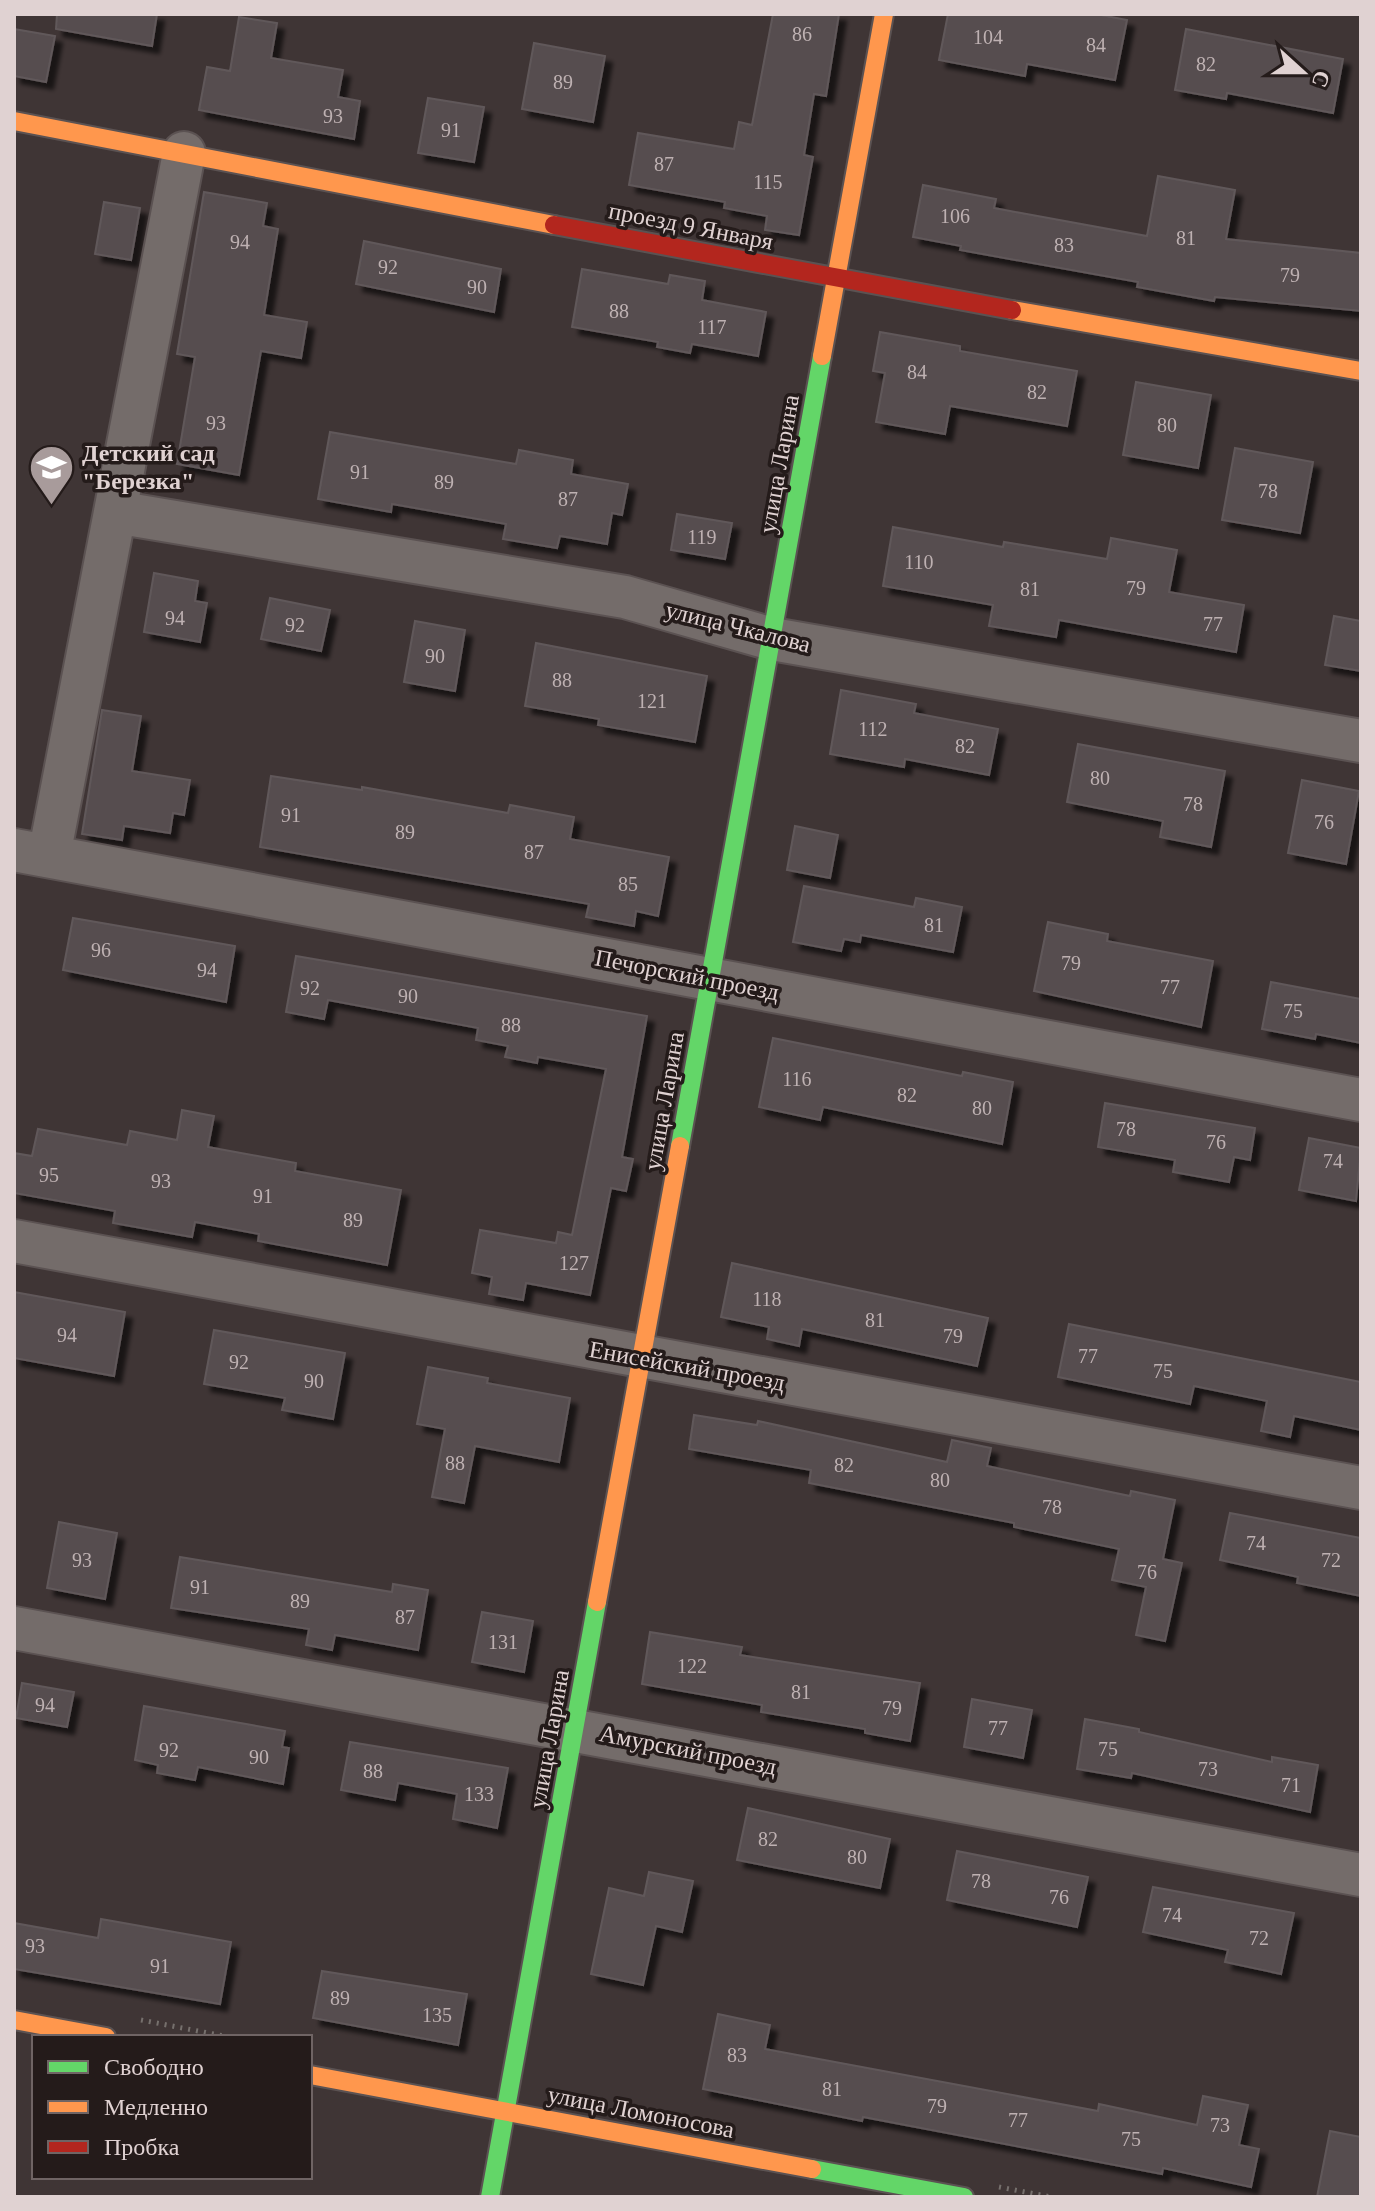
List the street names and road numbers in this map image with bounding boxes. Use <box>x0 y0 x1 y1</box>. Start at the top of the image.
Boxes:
street label: проезд 9 Января <box>607 197 775 255</box>
street label: улица Ларина <box>754 392 804 535</box>
street label: улица Чкалова <box>663 596 814 658</box>
street label: Печорский проезд <box>593 944 781 1006</box>
street label: улица Ларина <box>639 1029 689 1172</box>
street label: Енисейский проезд <box>587 1336 787 1396</box>
street label: улица Ларина <box>524 1667 574 1810</box>
street label: Амурский проезд <box>597 1720 779 1780</box>
street label: улица Ломоносова <box>546 2081 737 2143</box>

